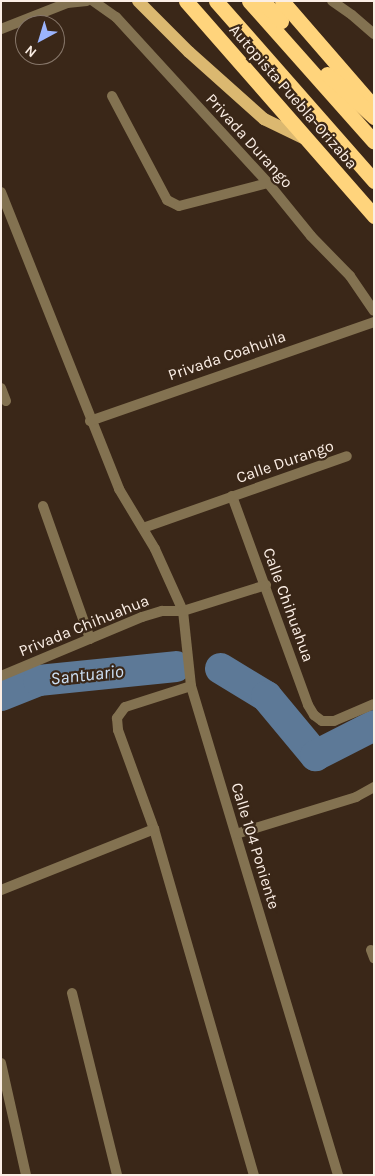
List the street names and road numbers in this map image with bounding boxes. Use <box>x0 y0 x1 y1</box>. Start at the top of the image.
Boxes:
street label: Autopista Puebla-Orizaba <box>225 21 361 173</box>
street label: Privada Durango <box>202 90 296 192</box>
street label: Privada Coahuila <box>166 327 288 385</box>
street label: Calle Durango <box>234 436 336 488</box>
street label: Calle Chihuahua <box>258 545 318 665</box>
street label: Privada Chihuahua <box>16 591 152 661</box>
street label: Calle 104 Poniente <box>227 780 283 912</box>

